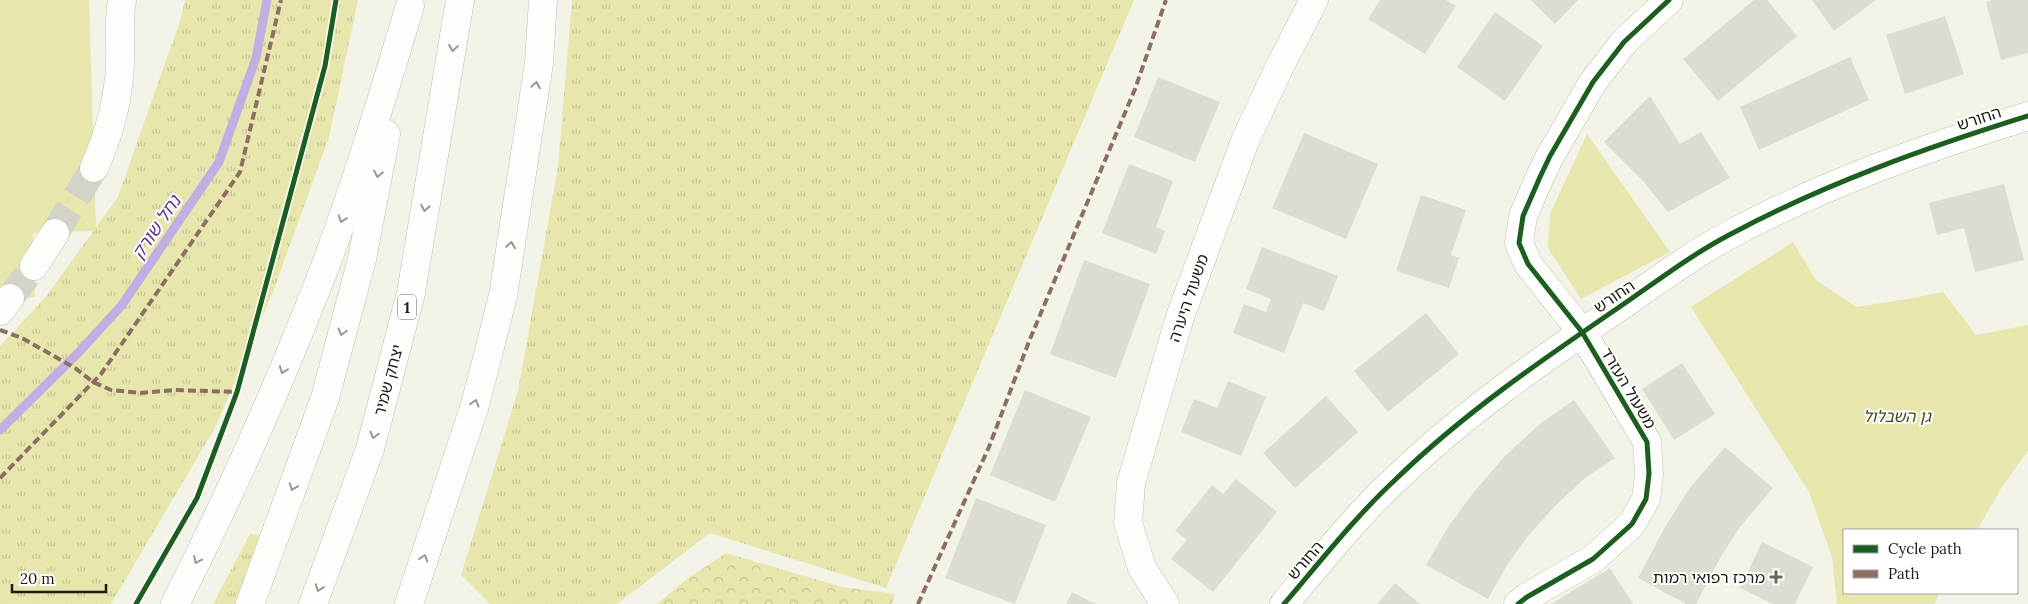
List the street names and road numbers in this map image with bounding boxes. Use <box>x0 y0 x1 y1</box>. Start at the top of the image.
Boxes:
street label: החורש <box>1954 101 2004 135</box>
street label: משעול היערה <box>1164 251 1212 345</box>
street label: החורש <box>1590 275 1638 317</box>
road number: 1 <box>398 294 416 320</box>
street label: יצחק שמיר <box>369 342 407 418</box>
street label: משעול העזרד <box>1597 344 1661 432</box>
street label: החורש <box>1283 536 1327 584</box>

